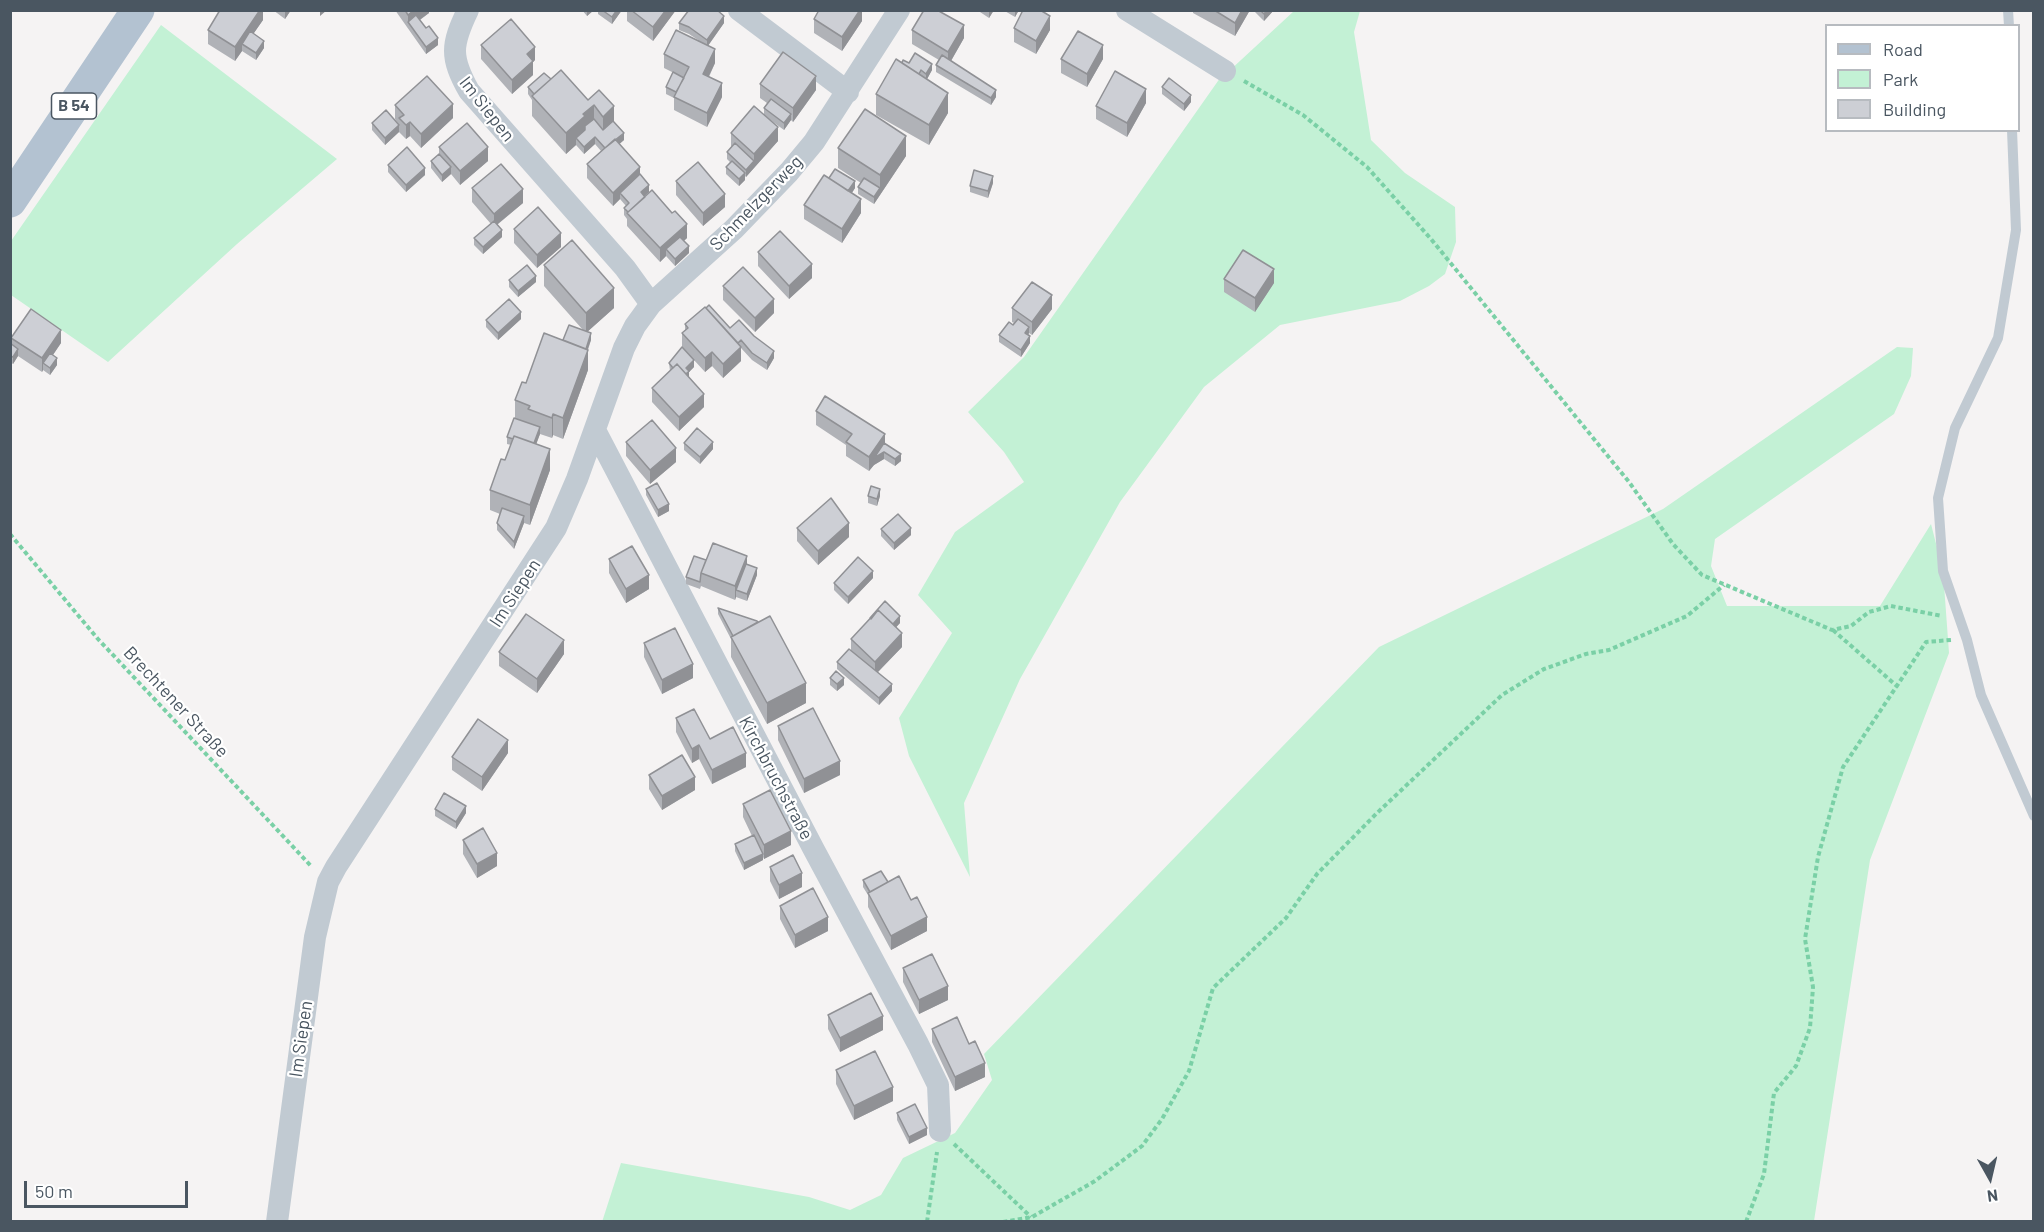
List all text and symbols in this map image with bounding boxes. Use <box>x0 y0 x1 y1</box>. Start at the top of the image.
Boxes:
legend <box>1825 24 2020 132</box>
text: Road <box>1883 38 1923 60</box>
text: Park <box>1883 68 1918 90</box>
street label: Im Siepen <box>455 72 519 146</box>
road number: B 54 <box>52 93 97 119</box>
text: Building <box>1883 98 1946 120</box>
street label: Schmelzgerweg <box>705 151 807 255</box>
street label: Im Siepen <box>485 555 545 631</box>
street label: Brechtener Straße <box>119 642 233 762</box>
street label: Kirchbruchstraße <box>734 713 818 843</box>
street label: Im Siepen <box>285 999 317 1079</box>
north arrow <box>1960 1148 2020 1208</box>
scale bar <box>27 1169 190 1207</box>
text: 50 m <box>35 1180 73 1202</box>
text: N <box>1986 1186 1999 1206</box>

